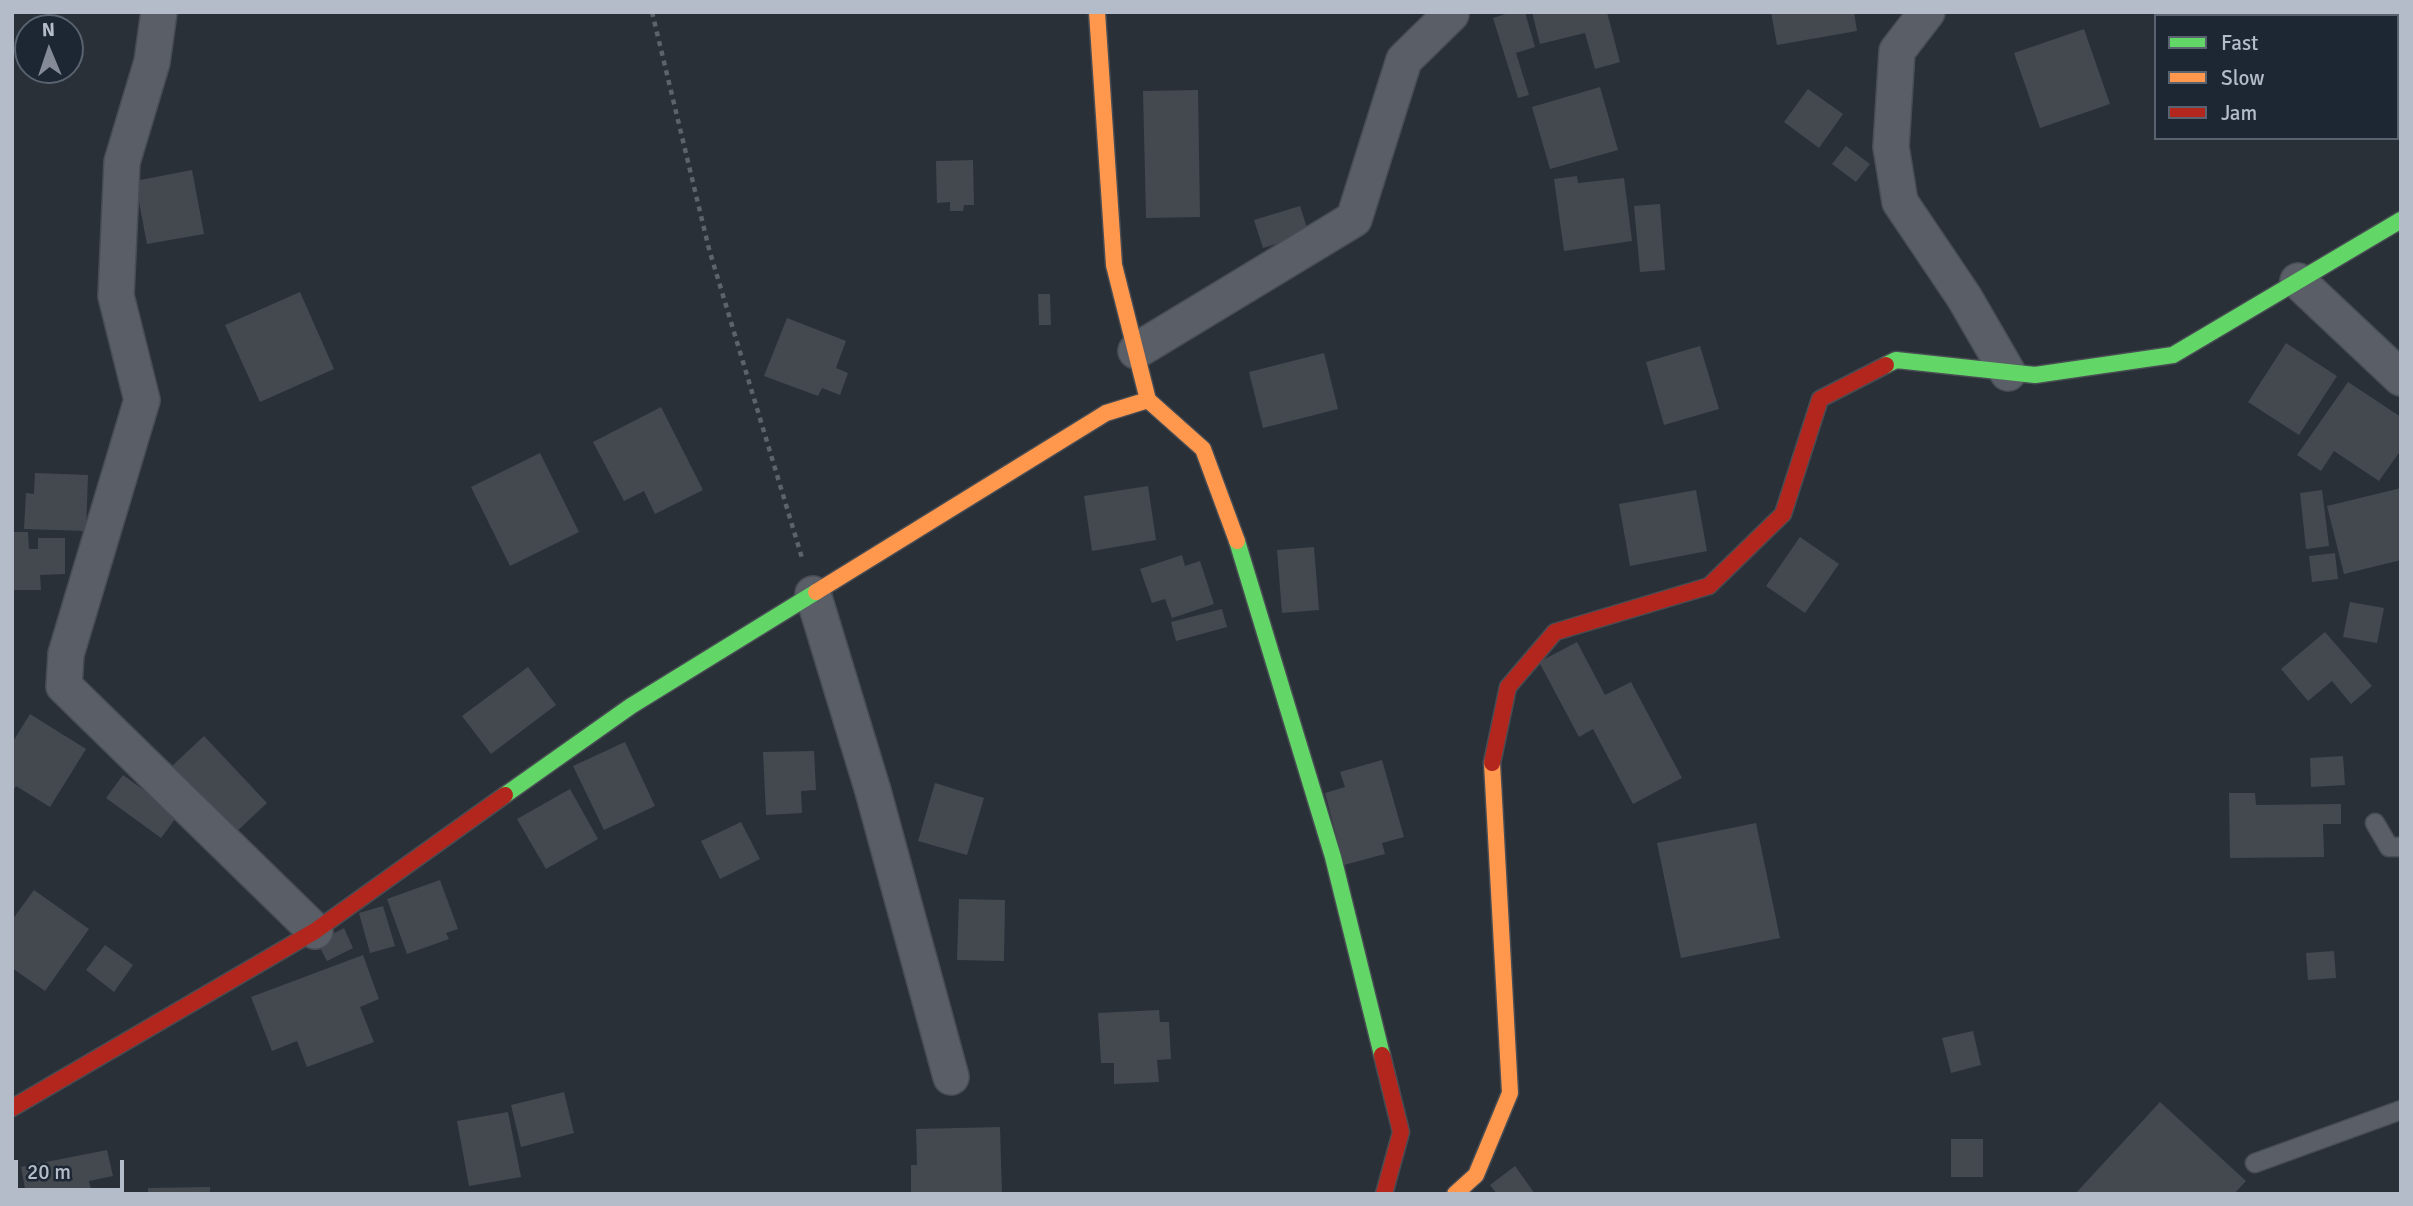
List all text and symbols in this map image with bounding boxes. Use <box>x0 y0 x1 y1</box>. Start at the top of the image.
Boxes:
north arrow <box>14 14 84 84</box>
legend <box>2154 14 2399 140</box>
text: N <box>41 18 55 42</box>
text: Fast <box>2221 30 2258 56</box>
text: Slow <box>2221 65 2265 91</box>
text: Jam <box>2221 100 2257 126</box>
scale bar <box>18 1146 128 1190</box>
text: 20 m <box>27 1159 71 1185</box>

